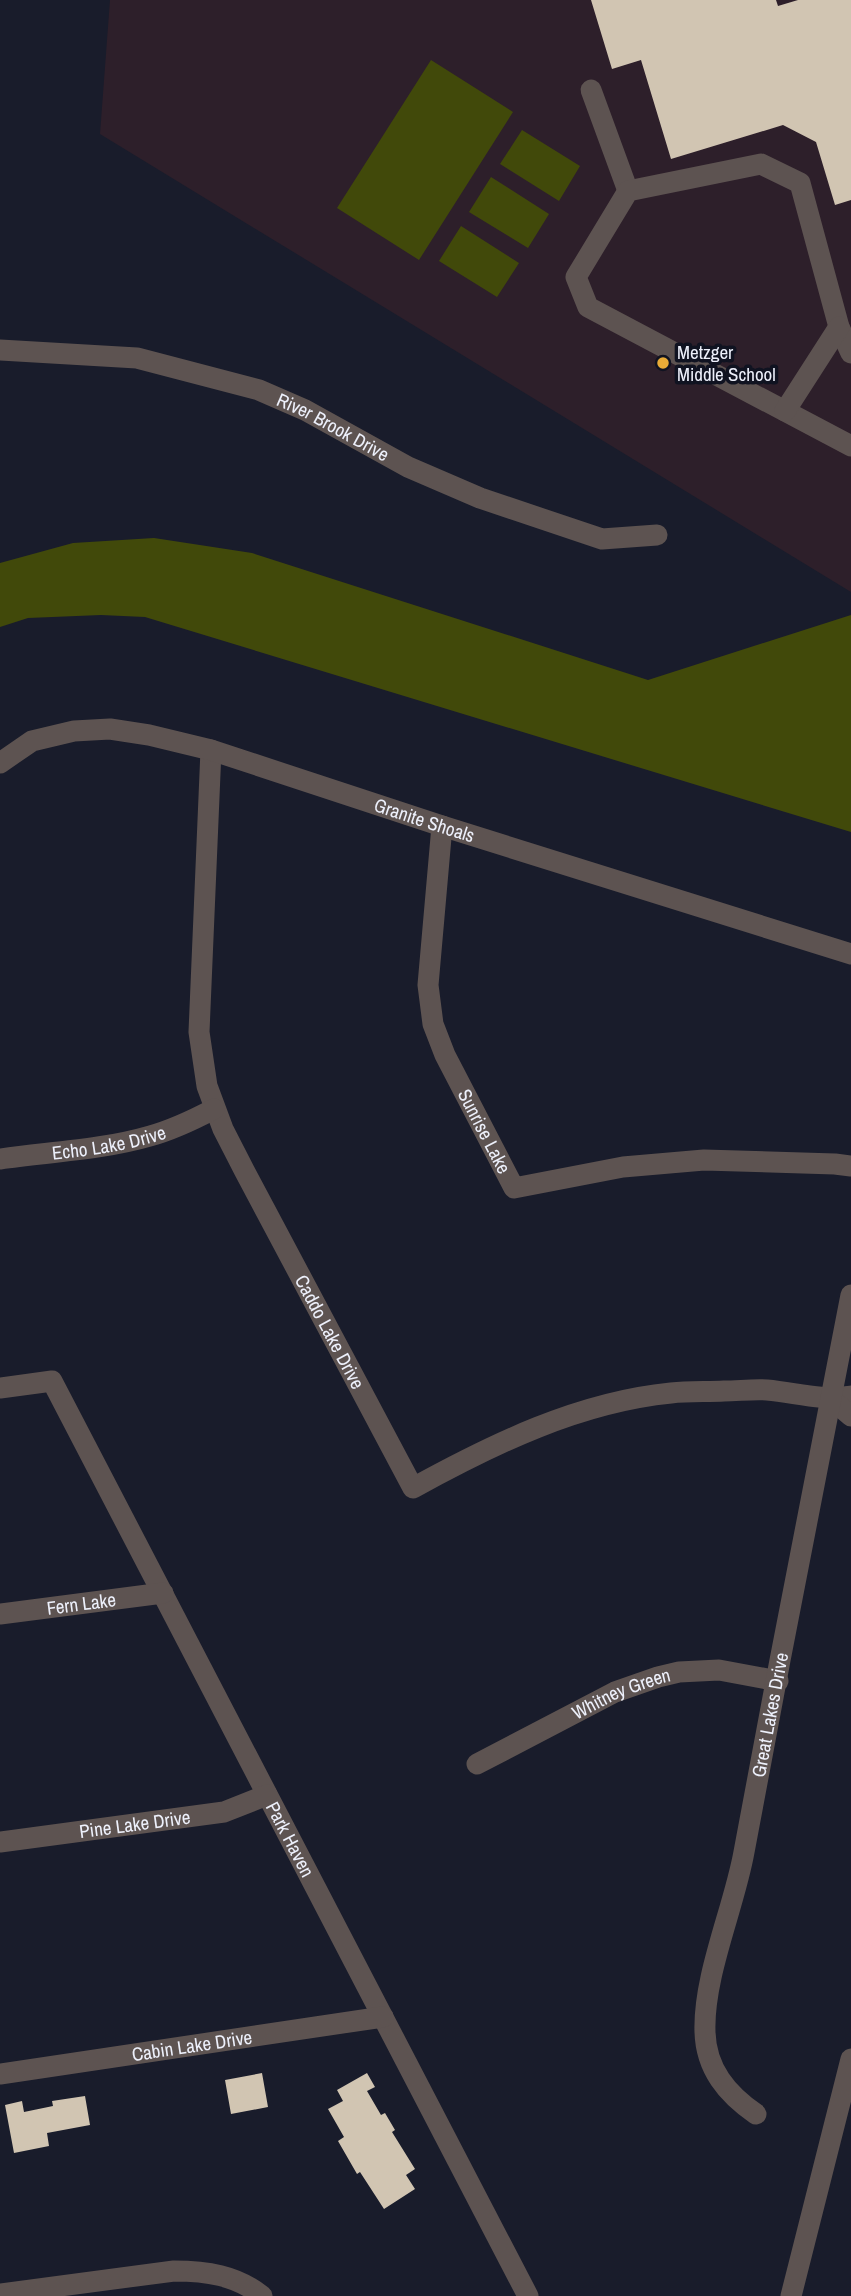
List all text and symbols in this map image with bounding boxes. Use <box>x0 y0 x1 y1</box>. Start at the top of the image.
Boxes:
place label: Metzger Middle School <box>677 339 776 387</box>
marker: Metzger Middle School <box>655 355 671 371</box>
street label: River Brook Drive <box>273 386 394 467</box>
street label: Granite Shoals <box>371 792 478 848</box>
street label: Sunrise Lake <box>452 1084 517 1178</box>
street label: Echo Lake Drive <box>51 1119 169 1166</box>
street label: Caddo Lake Drive <box>289 1270 371 1393</box>
street label: Fern Lake <box>45 1586 117 1621</box>
street label: Great Lakes Drive <box>745 1650 794 1779</box>
street label: Whitney Green <box>567 1662 673 1725</box>
street label: Park Haven <box>260 1797 321 1881</box>
street label: Pine Lake Drive <box>78 1804 192 1844</box>
street label: Cabin Lake Drive <box>130 2024 254 2067</box>

